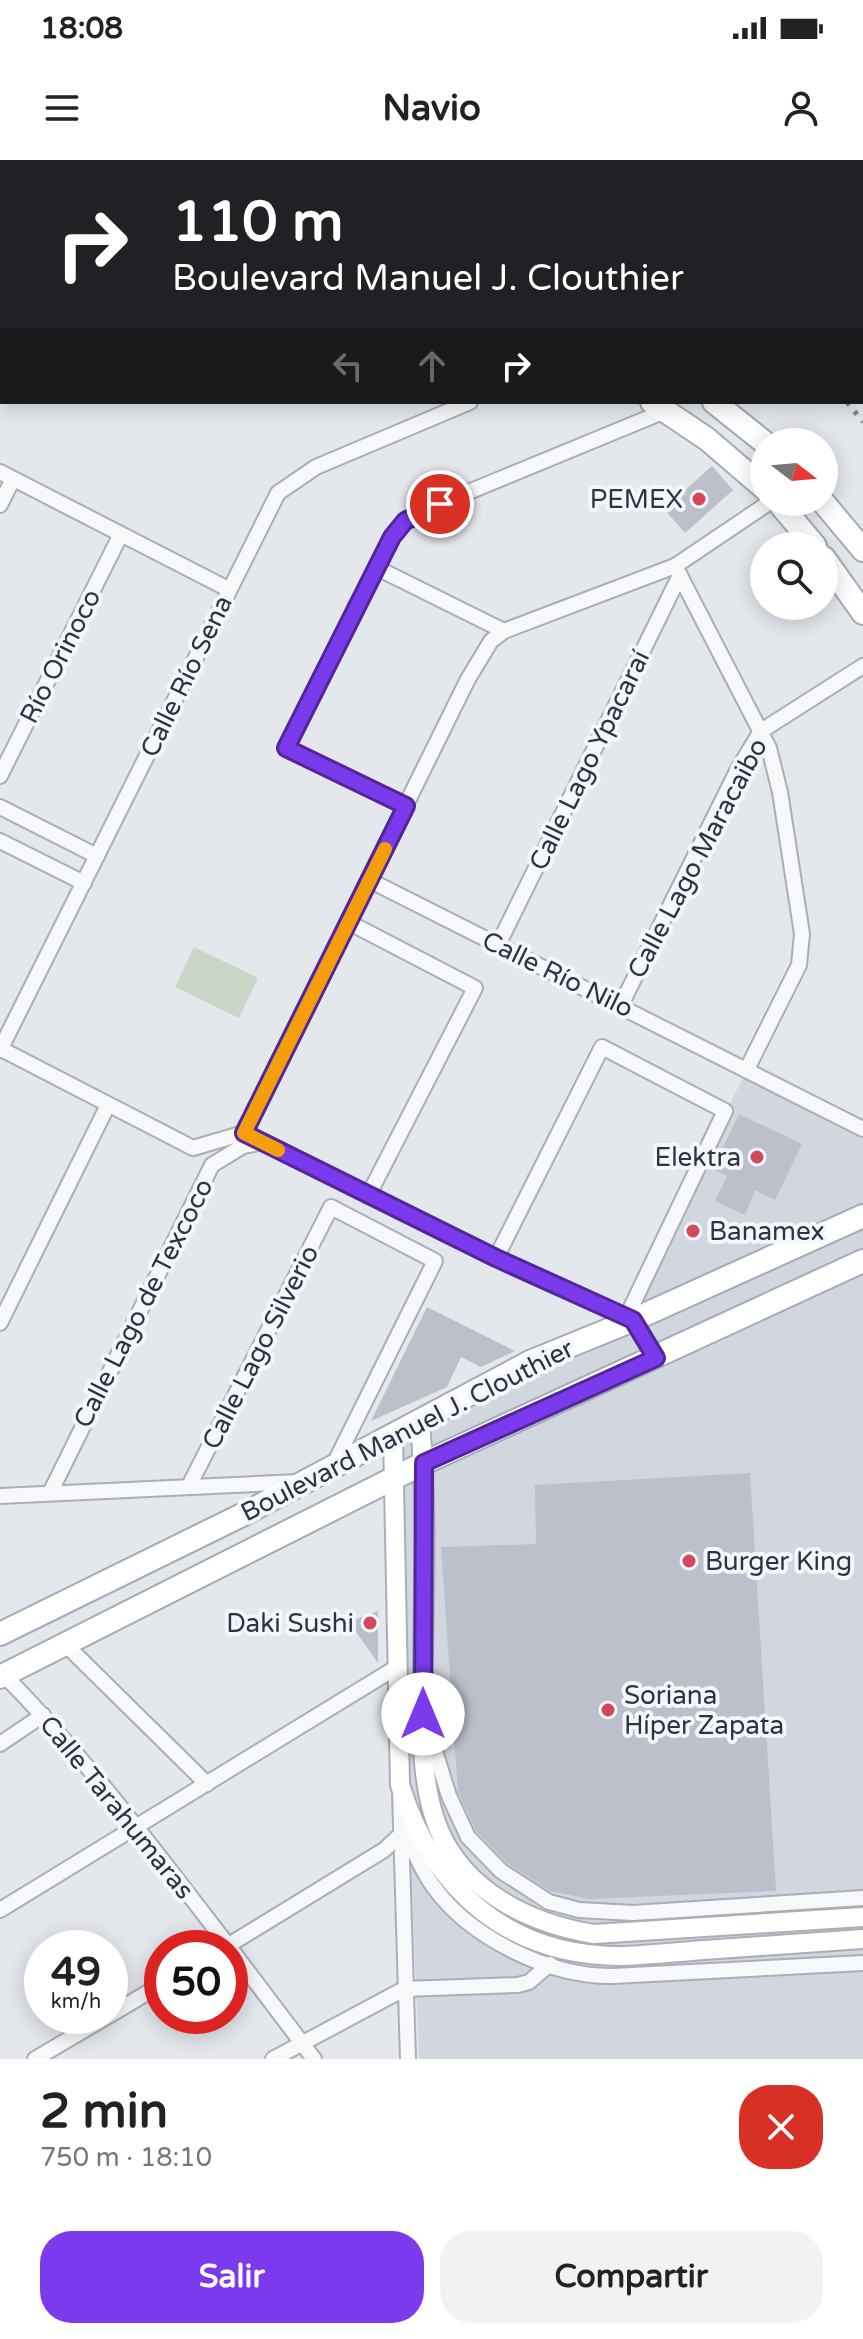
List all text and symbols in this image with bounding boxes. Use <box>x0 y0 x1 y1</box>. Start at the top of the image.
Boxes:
text: 18:08 <box>40 10 123 47</box>
icon: menu <box>40 86 84 130</box>
icon: person <box>779 86 823 130</box>
text: Navio <box>382 87 481 130</box>
text: 110 m <box>172 189 343 256</box>
icon: right <box>40 192 144 296</box>
text: Boulevard Manuel J. Clouthier <box>172 257 684 300</box>
icon: left <box>326 344 370 388</box>
icon: ahead <box>410 344 454 388</box>
icon: right <box>494 344 538 388</box>
north arrow <box>750 428 838 516</box>
map controls <box>750 428 838 620</box>
pin <box>406 470 474 538</box>
icon: arrive <box>418 482 462 526</box>
place label: PEMEX <box>590 484 683 515</box>
marker: PEMEX <box>690 490 708 508</box>
button: search <box>750 532 838 620</box>
street label: Río Orinoco <box>13 584 107 728</box>
street label: Calle Río Sena <box>134 590 239 762</box>
street label: Calle Lago Ypacaraí <box>523 645 656 875</box>
street label: Calle Lago Maracaibo <box>621 733 774 983</box>
street label: Calle Río Nilo <box>477 925 638 1024</box>
place label: Elektra <box>655 1142 741 1173</box>
marker: Elektra <box>748 1148 766 1166</box>
street label: Calle Lago de Texcoco <box>67 1174 220 1433</box>
place label: Banamex <box>709 1216 825 1247</box>
marker: Banamex <box>684 1222 702 1240</box>
street label: Calle Lago Silverio <box>196 1240 325 1454</box>
street label: Boulevard Manuel J. Clouthier <box>236 1333 579 1528</box>
place label: Burger King <box>705 1546 852 1577</box>
marker: Burger King <box>680 1552 698 1570</box>
place label: Daki Sushi <box>226 1608 354 1639</box>
marker: Daki Sushi <box>361 1614 379 1632</box>
position arrow <box>381 1672 465 1756</box>
place label: Soriana Híper Zapata <box>624 1680 784 1741</box>
marker: Soriana Híper Zapata <box>599 1701 617 1719</box>
street label: Calle Tarahumaras <box>33 1709 200 1905</box>
speed limit sign: 50 <box>144 1930 248 2034</box>
text: 49 <box>51 1948 101 1996</box>
text: km/h <box>51 1990 101 2014</box>
text: 2 min <box>40 2083 168 2141</box>
button: close <box>739 2085 823 2169</box>
text: 750 m · 18:10 <box>40 2142 212 2173</box>
button: Salir <box>40 2231 424 2323</box>
button: Compartir <box>440 2231 823 2323</box>

